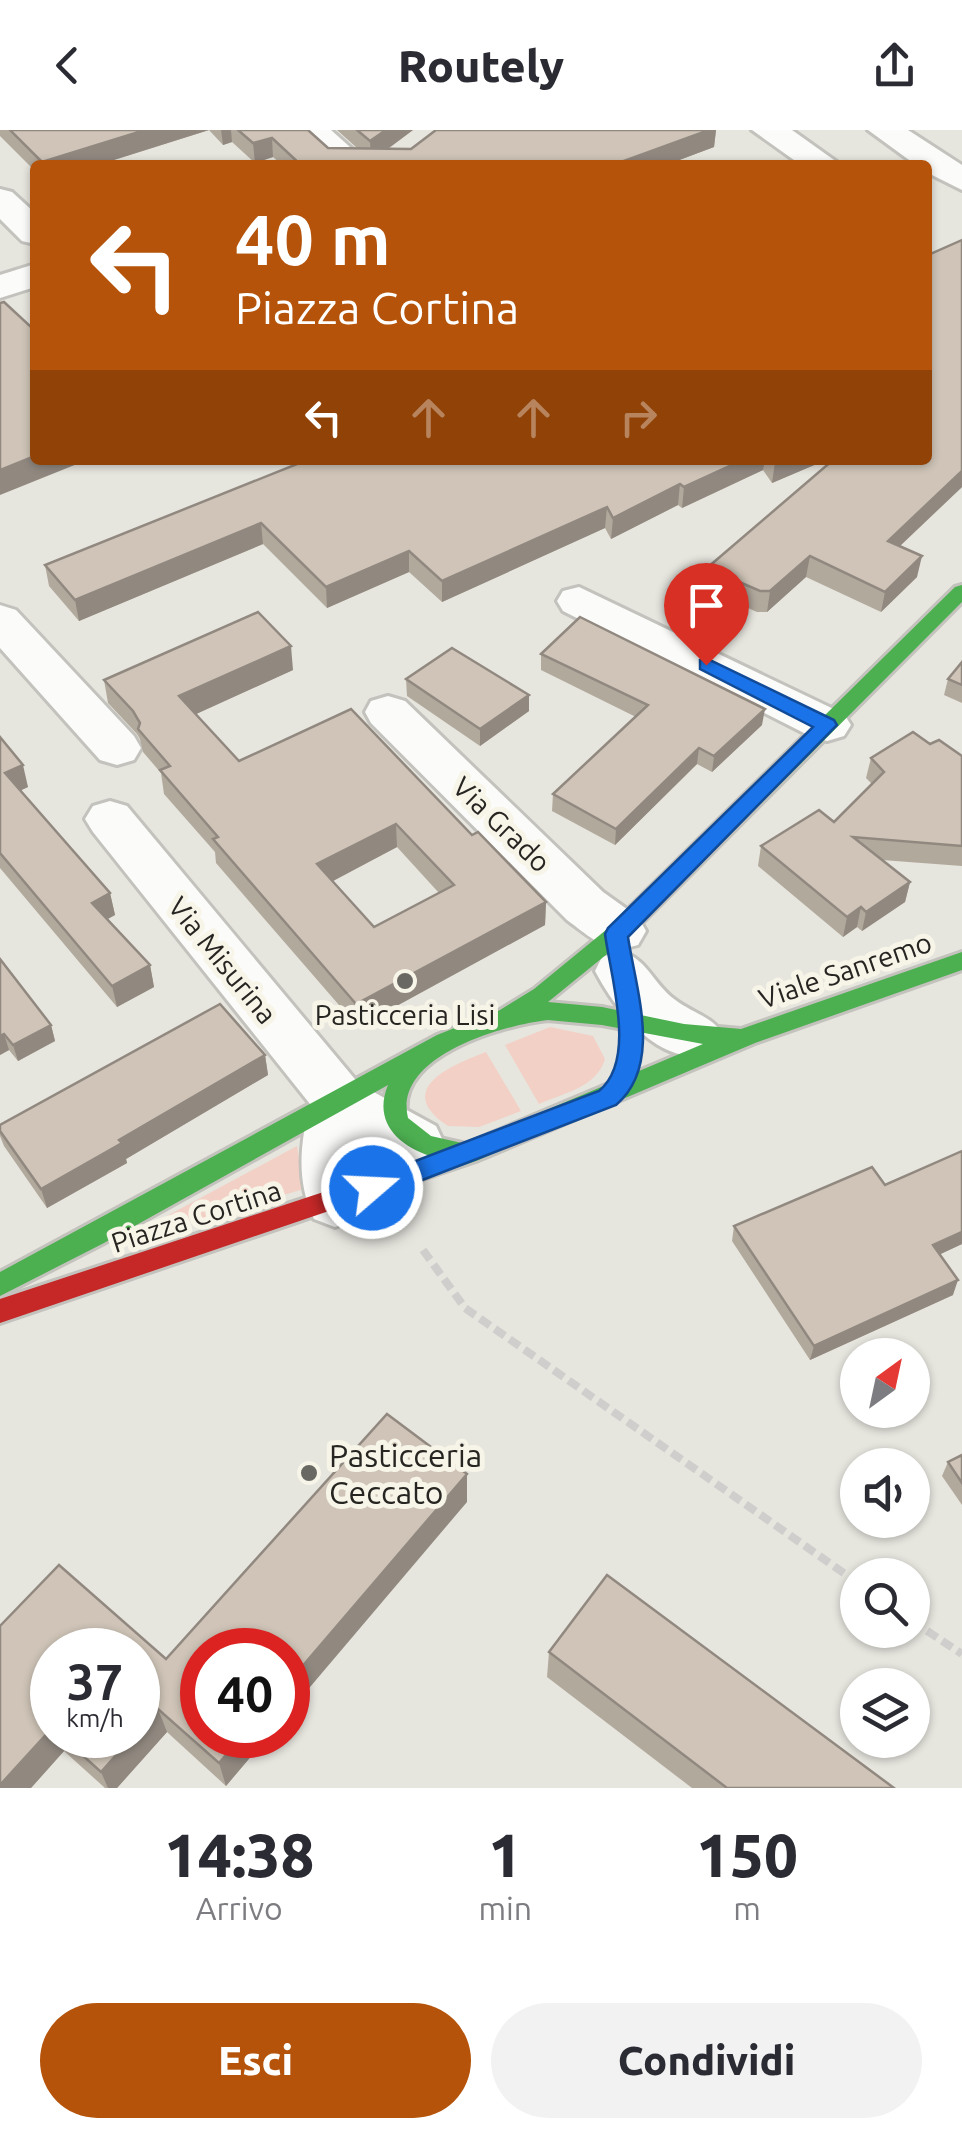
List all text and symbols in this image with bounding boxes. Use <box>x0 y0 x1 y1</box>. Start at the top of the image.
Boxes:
icon: back <box>40 38 95 93</box>
icon: share <box>867 38 922 93</box>
text: Routely <box>398 40 564 91</box>
icon: left <box>70 200 200 330</box>
text: 40 m <box>235 200 391 278</box>
text: Piazza Cortina <box>235 282 519 333</box>
icon: left <box>296 390 351 445</box>
icon: ahead <box>401 390 456 445</box>
icon: ahead <box>506 390 561 445</box>
icon: right <box>611 390 666 445</box>
pin <box>664 563 749 666</box>
icon: arrive <box>679 578 734 633</box>
street label: Via Grado <box>447 770 557 878</box>
street label: Via Misurina <box>163 891 283 1029</box>
street label: Viale Sanremo <box>755 926 935 1014</box>
marker: Pasticceria Lisi <box>394 970 416 992</box>
place label: Pasticceria Lisi <box>315 999 495 1030</box>
position arrow <box>320 1136 424 1240</box>
street label: Piazza Cortina <box>107 1174 285 1258</box>
north arrow <box>840 1338 930 1428</box>
map controls <box>840 1338 930 1758</box>
place label: Pasticceria Ceccato <box>329 1437 482 1510</box>
button: sound <box>840 1448 930 1538</box>
marker: Pasticceria Ceccato <box>298 1462 320 1484</box>
button: search <box>840 1558 930 1648</box>
speed limit sign: 40 <box>180 1628 310 1758</box>
text: 37 <box>67 1653 123 1709</box>
button: layers <box>840 1668 930 1758</box>
text: km/h <box>66 1704 124 1732</box>
text: 14:38 <box>164 1821 314 1888</box>
text: 1 <box>488 1821 522 1888</box>
text: 150 <box>696 1821 798 1888</box>
text: Arrivo <box>196 1890 283 1926</box>
text: min <box>478 1890 532 1926</box>
text: m <box>733 1890 761 1926</box>
button: Esci <box>40 2003 471 2118</box>
button: Condividi <box>491 2003 922 2118</box>

